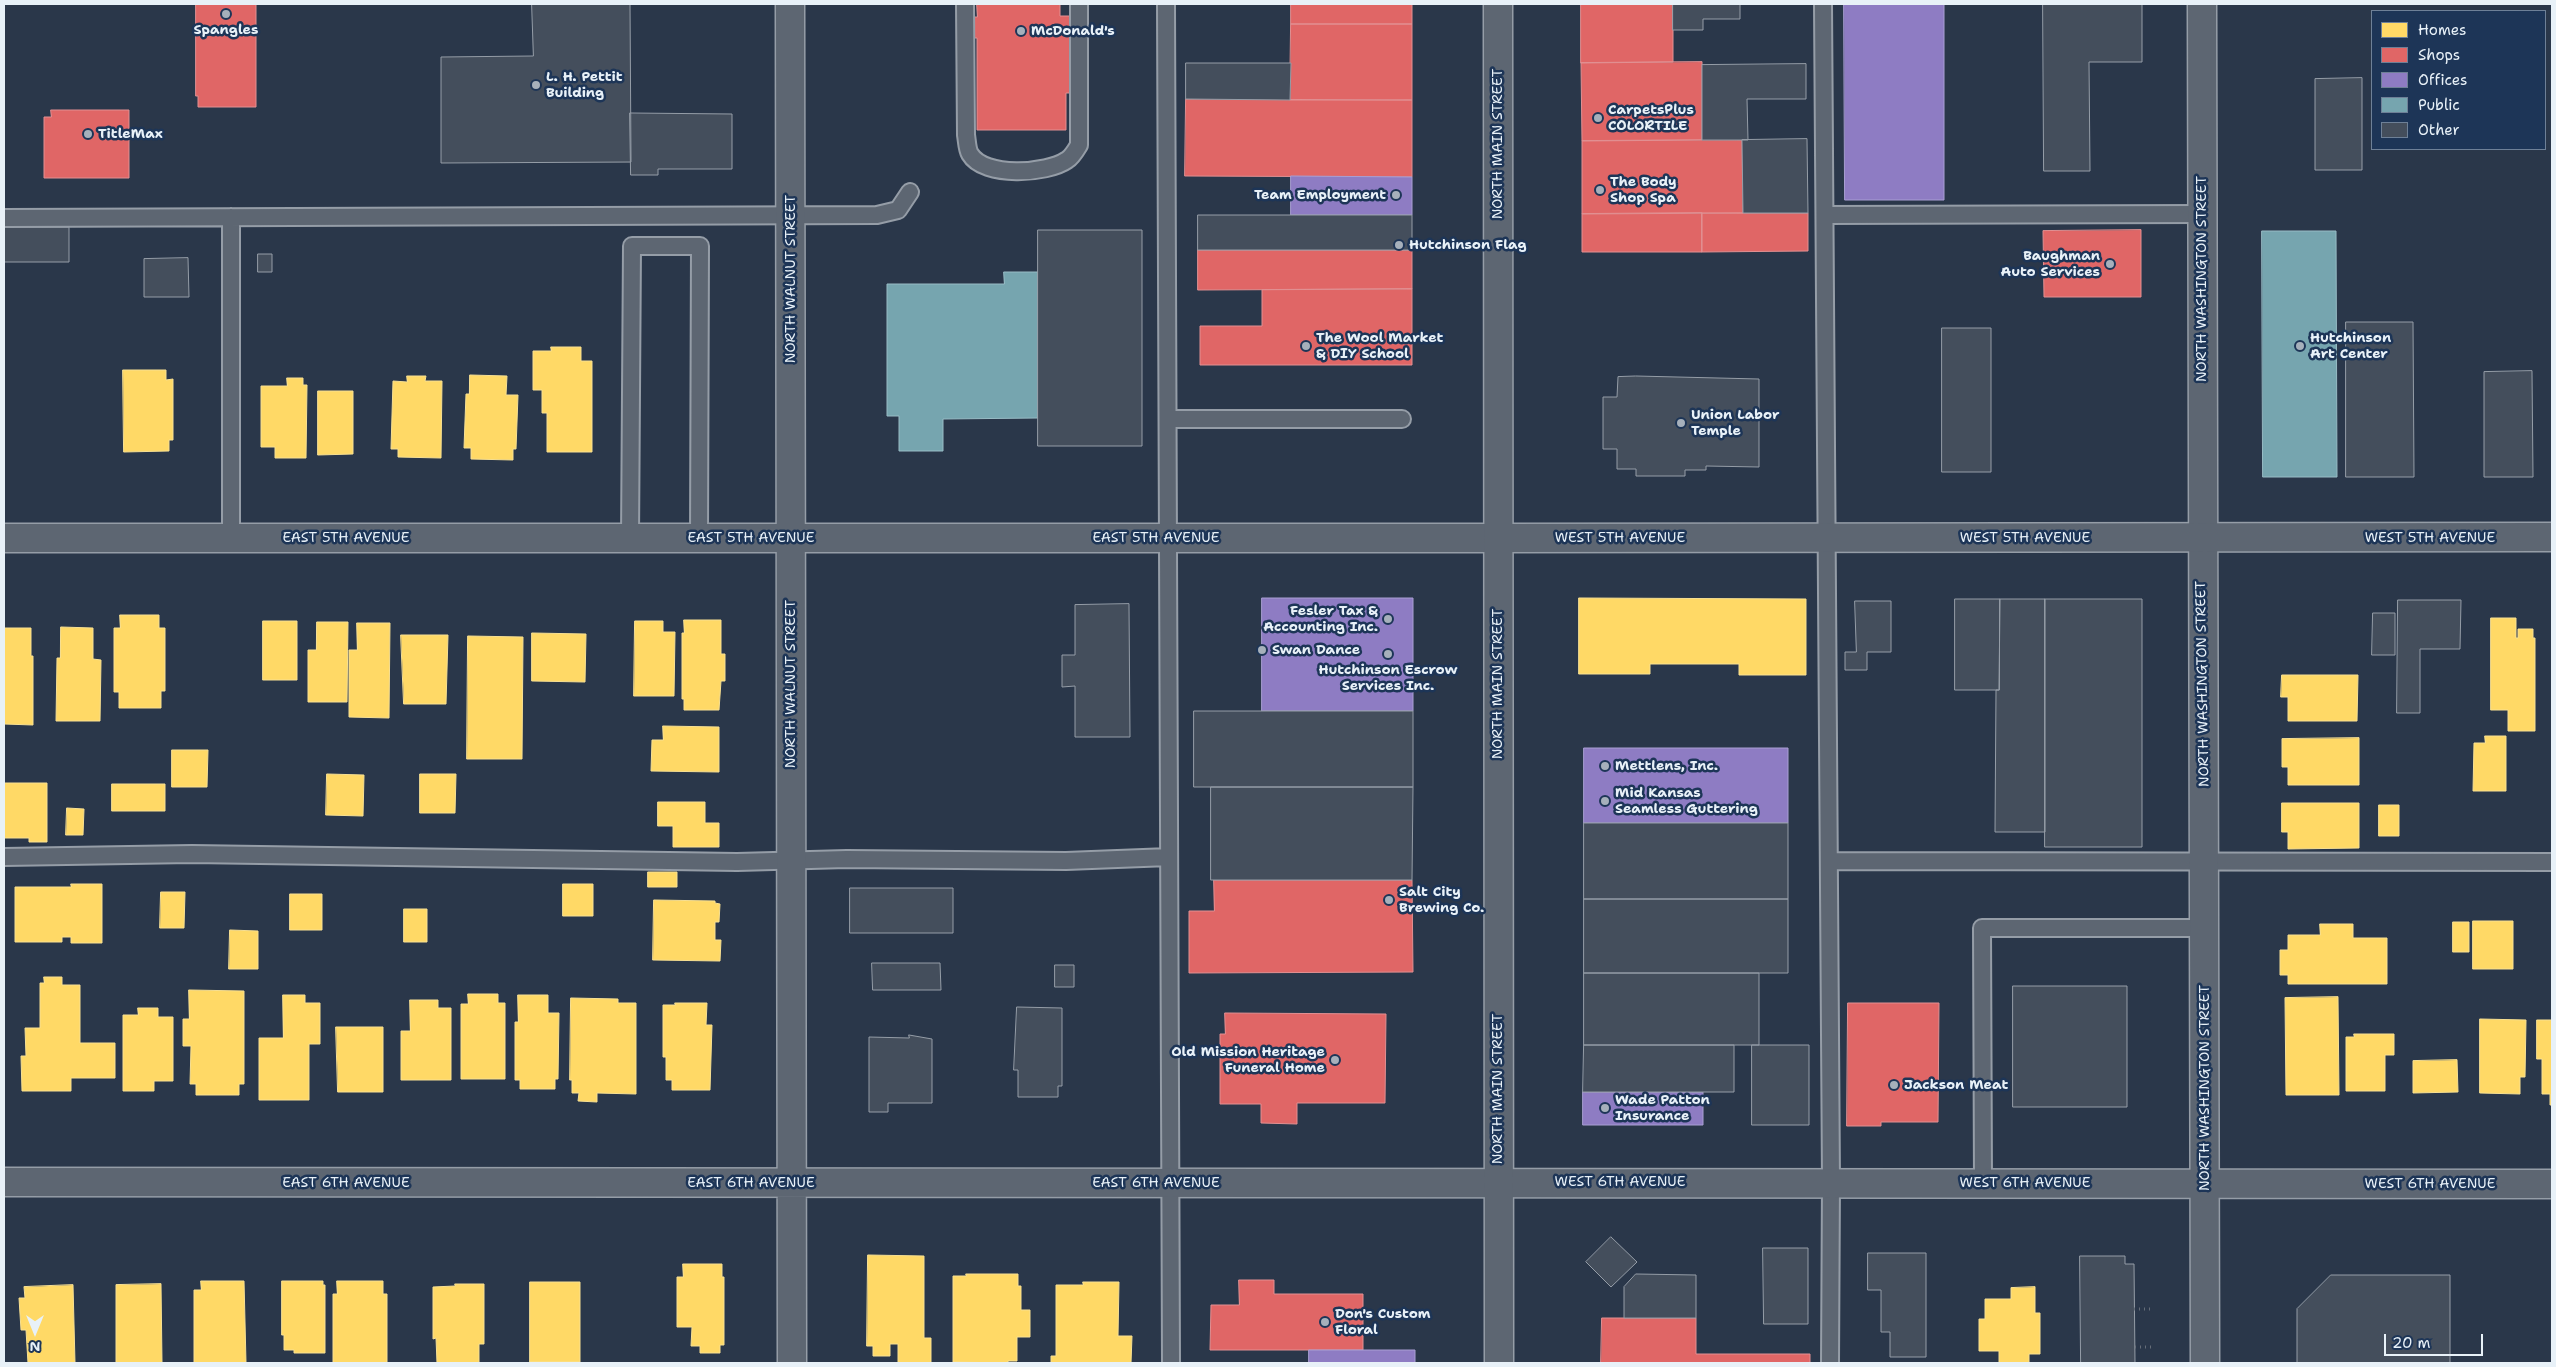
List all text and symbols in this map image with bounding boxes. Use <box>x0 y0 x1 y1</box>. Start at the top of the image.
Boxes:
marker: Spangles <box>220 8 232 20</box>
legend <box>2371 10 2546 150</box>
text: Homes <box>2418 20 2466 40</box>
place label: Spangles <box>194 22 258 38</box>
place label: McDonald's <box>1031 23 1115 39</box>
marker: McDonald's <box>1015 25 1027 37</box>
text: Shops <box>2418 45 2460 65</box>
place label: L. H. Pettit Building <box>546 69 623 102</box>
street label: NORTH MAIN STREET <box>1490 69 1506 219</box>
text: Offices <box>2418 70 2467 90</box>
marker: L. H. Pettit Building <box>530 79 542 91</box>
text: Public <box>2418 95 2460 115</box>
place label: CarpetsPlus COLORTILE <box>1608 102 1694 134</box>
marker: CarpetsPlus COLORTILE <box>1592 112 1604 124</box>
text: Other <box>2418 120 2460 140</box>
place label: TitleMax <box>98 126 163 142</box>
marker: TitleMax <box>82 128 94 140</box>
place label: The Body Shop Spa <box>1610 174 1677 206</box>
street label: NORTH WASHINGTON STREET <box>2194 176 2210 382</box>
marker: The Body Shop Spa <box>1594 184 1606 196</box>
place label: Team Employment <box>1254 187 1386 203</box>
marker: Team Employment <box>1390 189 1402 201</box>
street label: NORTH WALNUT STREET <box>783 195 799 363</box>
place label: Hutchinson Flag <box>1409 237 1527 253</box>
marker: Hutchinson Flag <box>1393 239 1405 251</box>
place label: Baughman Auto Services <box>2001 248 2100 280</box>
marker: Baughman Auto Services <box>2104 258 2116 270</box>
place label: The Wool Market & DIY School <box>1316 330 1443 362</box>
place label: Hutchinson Art Center <box>2310 330 2391 362</box>
marker: The Wool Market & DIY School <box>1300 340 1312 352</box>
marker: Hutchinson Art Center <box>2294 340 2306 352</box>
place label: Union Labor Temple <box>1691 407 1780 440</box>
marker: Union Labor Temple <box>1675 417 1687 429</box>
street label: EAST 5TH AVENUE <box>282 530 410 546</box>
street label: EAST 5TH AVENUE <box>687 530 815 546</box>
street label: EAST 5TH AVENUE <box>1092 530 1220 546</box>
street label: WEST 5TH AVENUE <box>1555 530 1685 546</box>
street label: WEST 5TH AVENUE <box>1960 530 2090 546</box>
street label: WEST 5TH AVENUE <box>2365 530 2495 546</box>
street label: NORTH WASHINGTON STREET <box>2193 581 2213 787</box>
street label: NORTH WALNUT STREET <box>783 600 799 768</box>
place label: Fesler Tax & Accounting Inc. <box>1263 603 1378 636</box>
street label: NORTH MAIN STREET <box>1490 609 1506 759</box>
marker: Fesler Tax & Accounting Inc. <box>1382 613 1394 625</box>
place label: Swan Dance <box>1272 642 1360 658</box>
marker: Swan Dance <box>1256 644 1268 656</box>
marker: Hutchinson Escrow Services Inc. <box>1382 648 1394 660</box>
place label: Hutchinson Escrow Services Inc. <box>1319 662 1457 694</box>
place label: Mettlens, Inc. <box>1615 758 1718 774</box>
marker: Mettlens, Inc. <box>1599 760 1611 772</box>
place label: Mid Kansas Seamless Guttering <box>1615 785 1758 818</box>
marker: Mid Kansas Seamless Guttering <box>1599 795 1611 807</box>
place label: Salt City Brewing Co. <box>1399 884 1484 916</box>
marker: Salt City Brewing Co. <box>1383 894 1395 906</box>
street label: NORTH WASHINGTON STREET <box>2197 985 2213 1191</box>
street label: NORTH MAIN STREET <box>1490 1014 1506 1164</box>
place label: Old Mission Heritage Funeral Home <box>1171 1044 1325 1076</box>
marker: Old Mission Heritage Funeral Home <box>1329 1054 1341 1066</box>
place label: Jackson Meat <box>1904 1077 2008 1093</box>
marker: Jackson Meat <box>1888 1079 1900 1091</box>
place label: Wade Patton Insurance <box>1615 1092 1710 1124</box>
marker: Wade Patton Insurance <box>1599 1102 1611 1114</box>
street label: WEST 6TH AVENUE <box>1554 1174 1686 1190</box>
street label: EAST 6TH AVENUE <box>282 1175 410 1191</box>
street label: EAST 6TH AVENUE <box>687 1175 815 1191</box>
street label: EAST 6TH AVENUE <box>1092 1175 1220 1191</box>
street label: WEST 6TH AVENUE <box>1959 1175 2091 1191</box>
street label: WEST 6TH AVENUE <box>2364 1176 2496 1192</box>
place label: Don's Custom Floral <box>1335 1306 1431 1338</box>
north arrow <box>10 1307 60 1357</box>
marker: Don's Custom Floral <box>1319 1316 1331 1328</box>
scale bar <box>2386 1324 2485 1356</box>
text: 20 m <box>2392 1333 2431 1353</box>
text: N <box>29 1338 41 1356</box>

